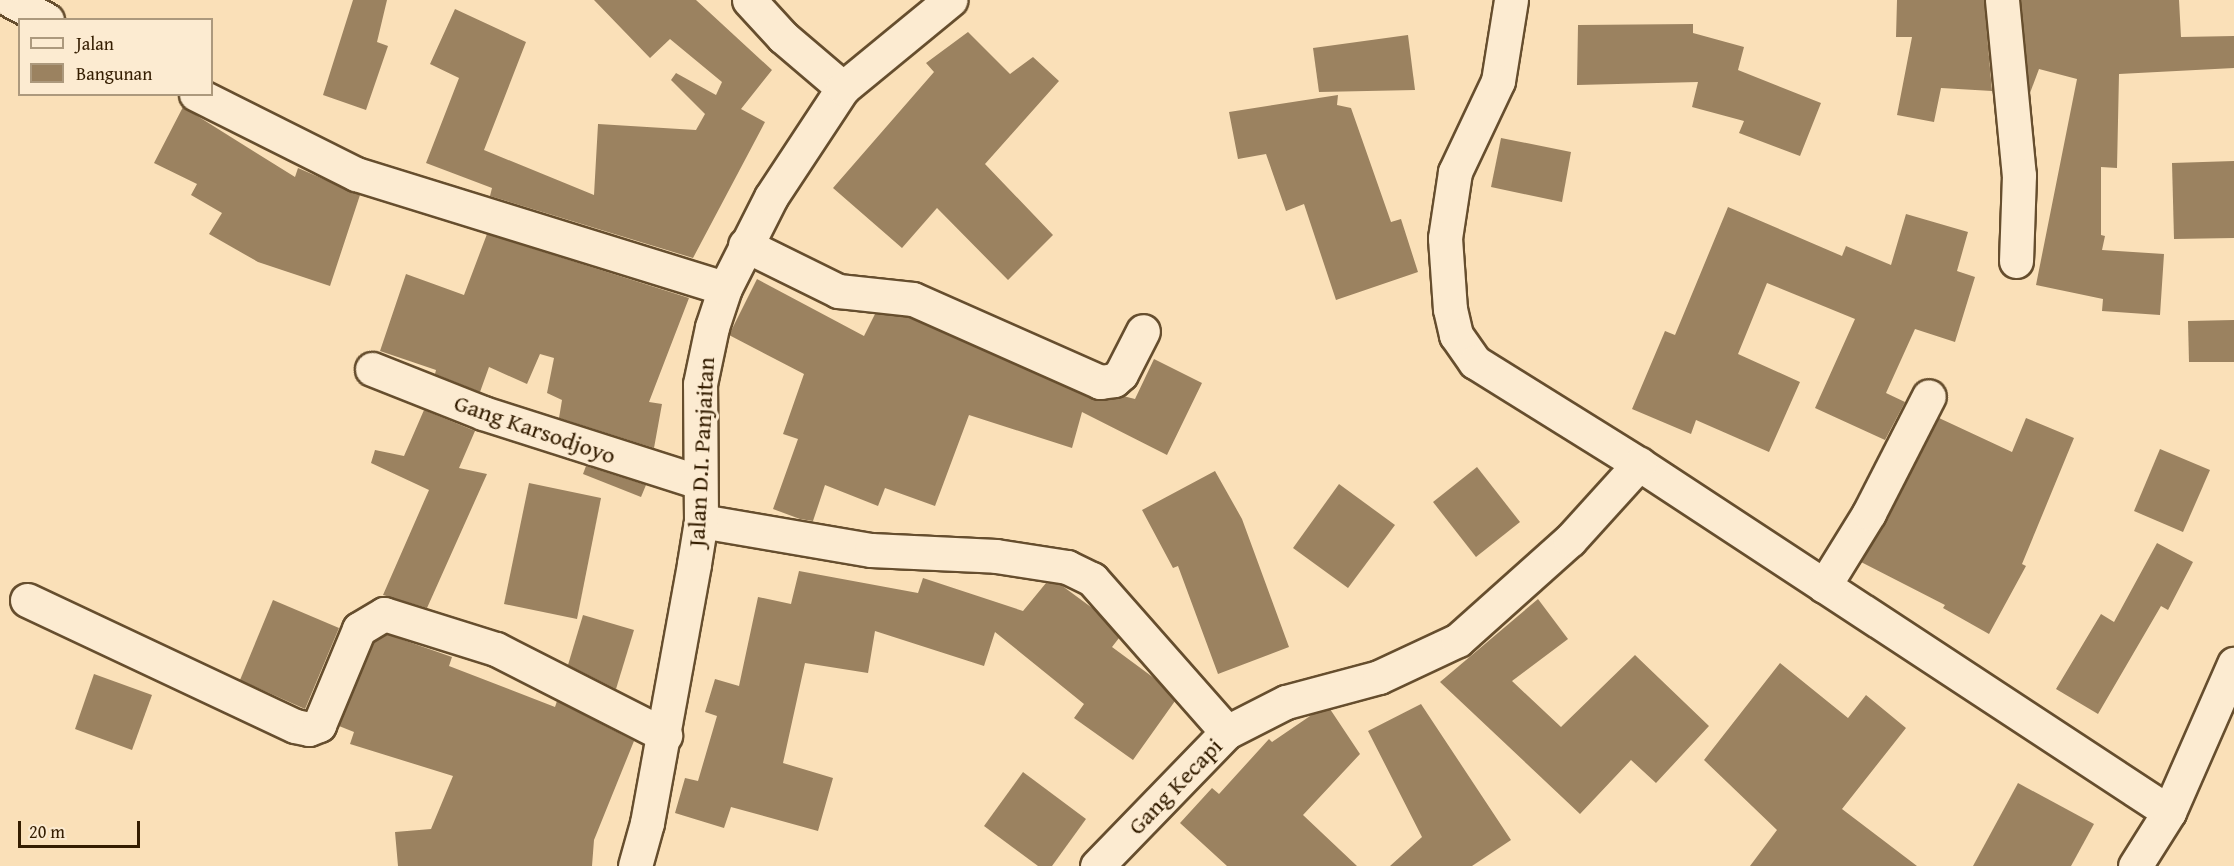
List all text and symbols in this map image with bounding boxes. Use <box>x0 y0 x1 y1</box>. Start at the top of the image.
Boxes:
legend <box>18 18 213 96</box>
text: Jalan <box>76 30 114 57</box>
text: Bangunan <box>76 60 152 87</box>
street label: Jalan D.I. Panjaitan <box>682 356 720 548</box>
street label: Gang Karsodjoyo <box>451 388 619 470</box>
street label: Gang Kecapi <box>1122 732 1228 840</box>
scale bar <box>21 809 142 847</box>
text: 20 m <box>29 818 65 845</box>

